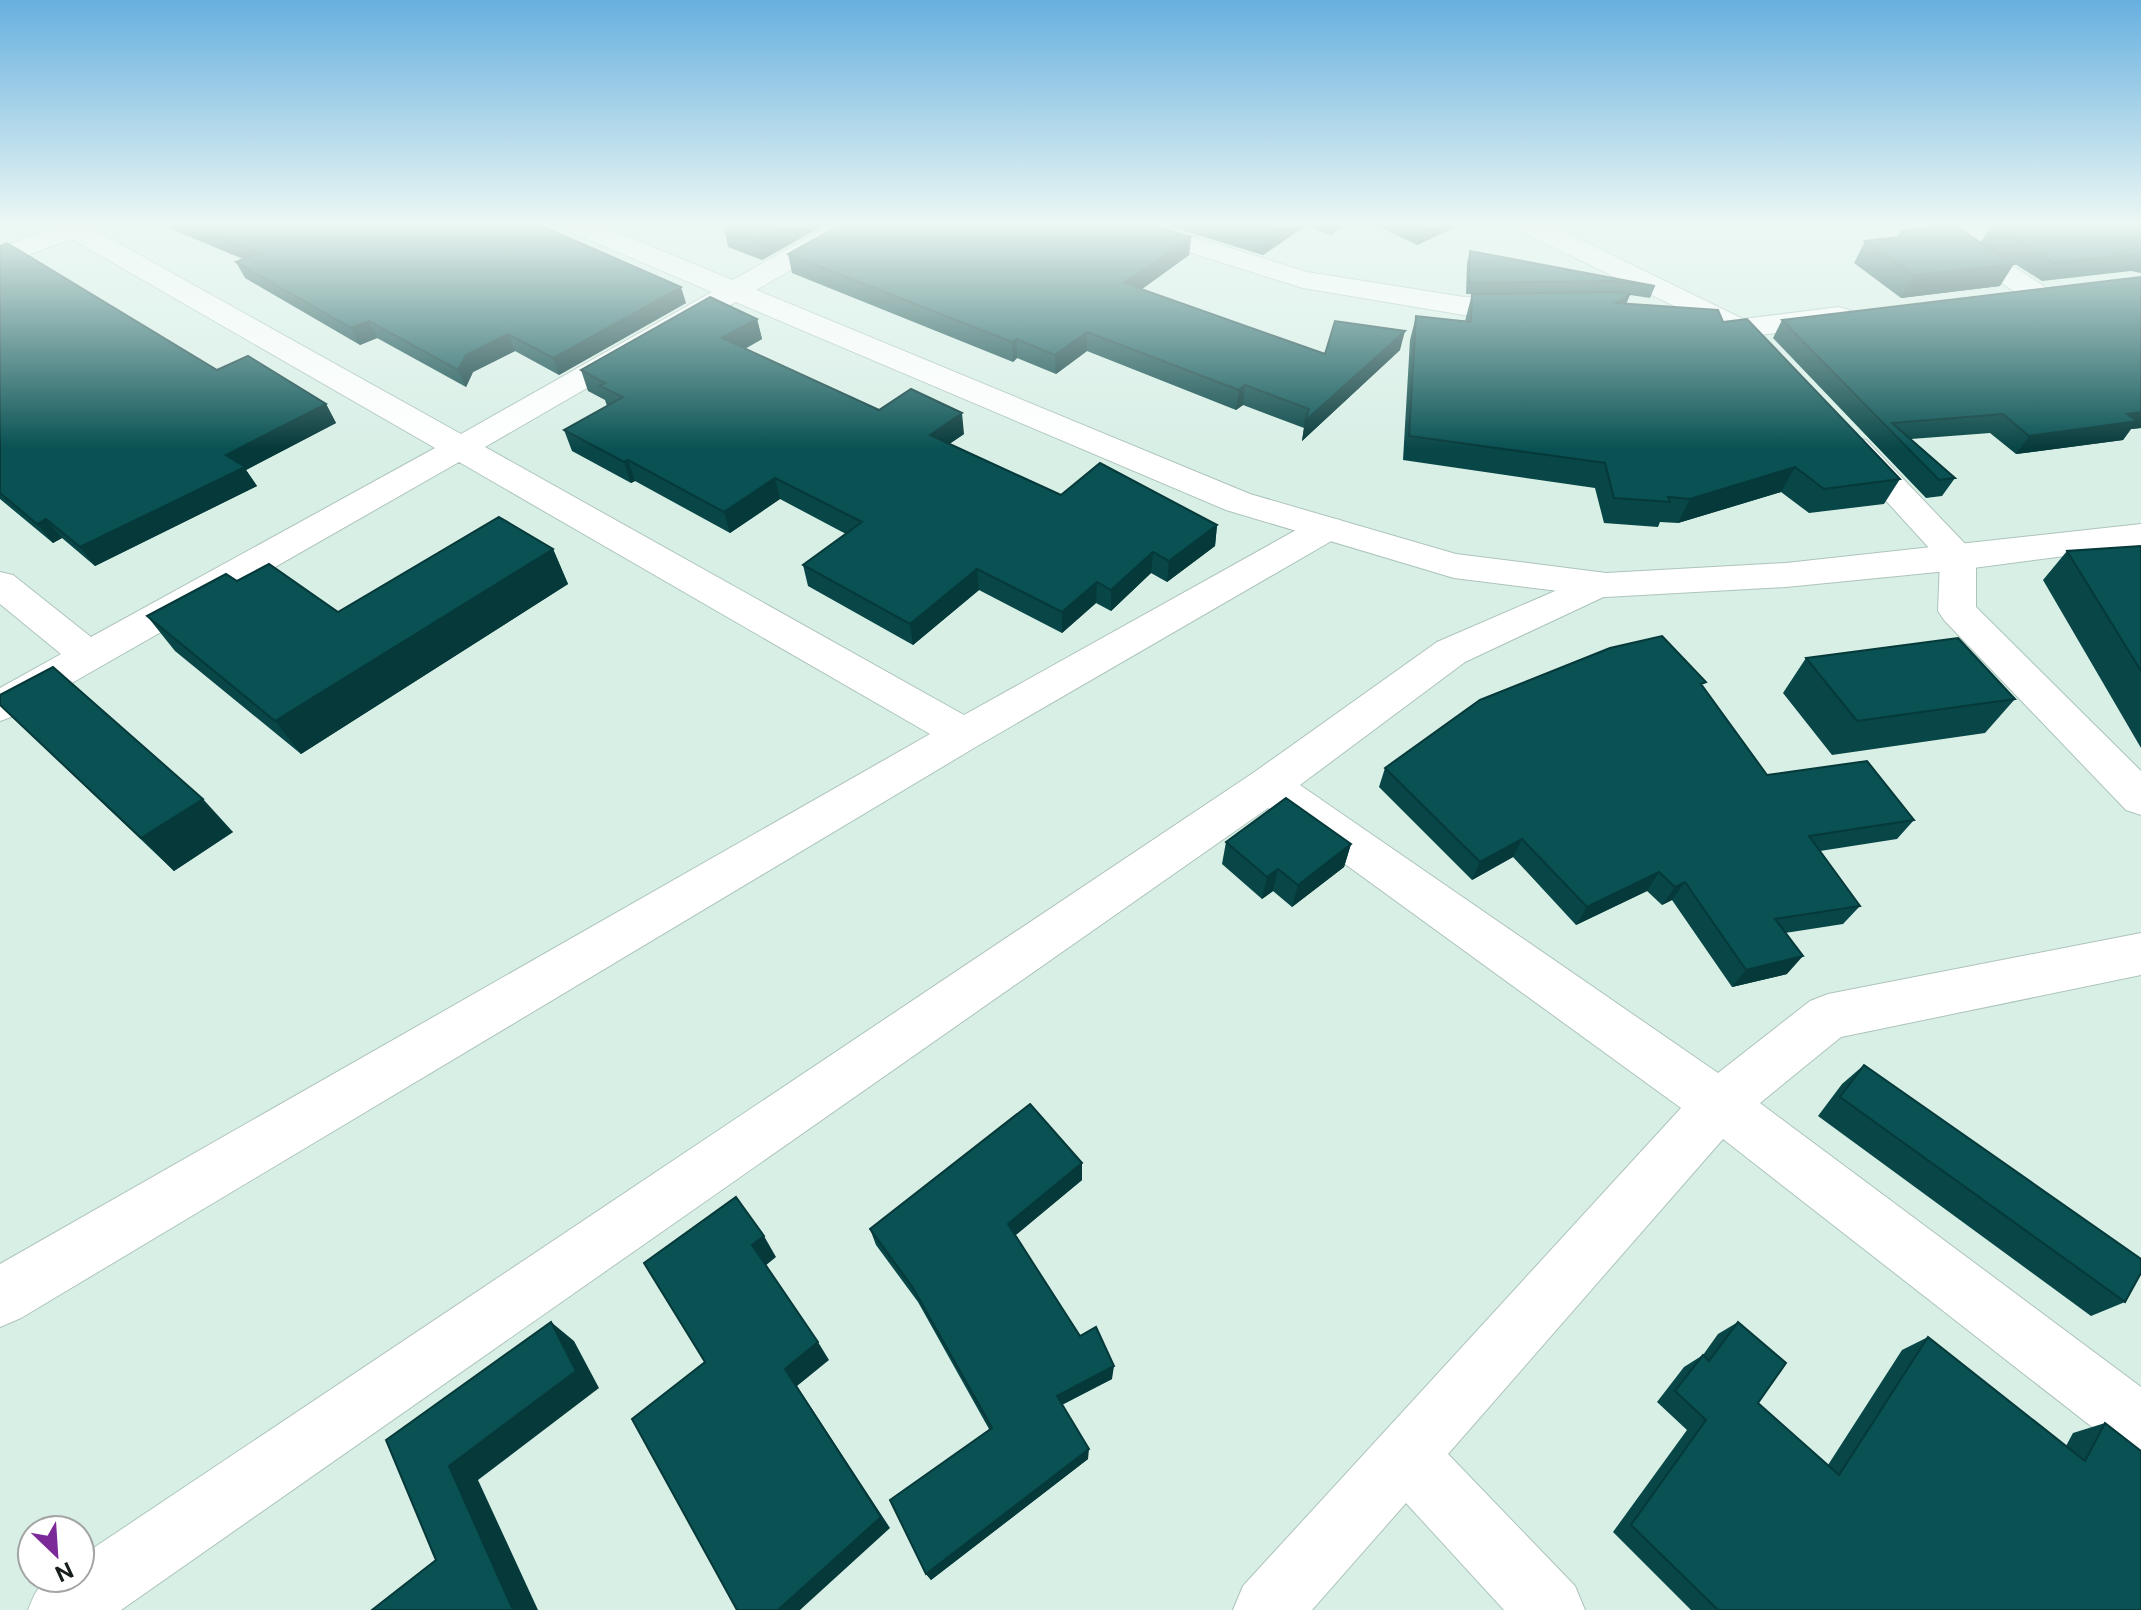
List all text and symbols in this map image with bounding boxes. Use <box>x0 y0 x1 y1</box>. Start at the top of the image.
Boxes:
north arrow <box>16 1514 96 1594</box>
text: N <box>51 1557 78 1588</box>

